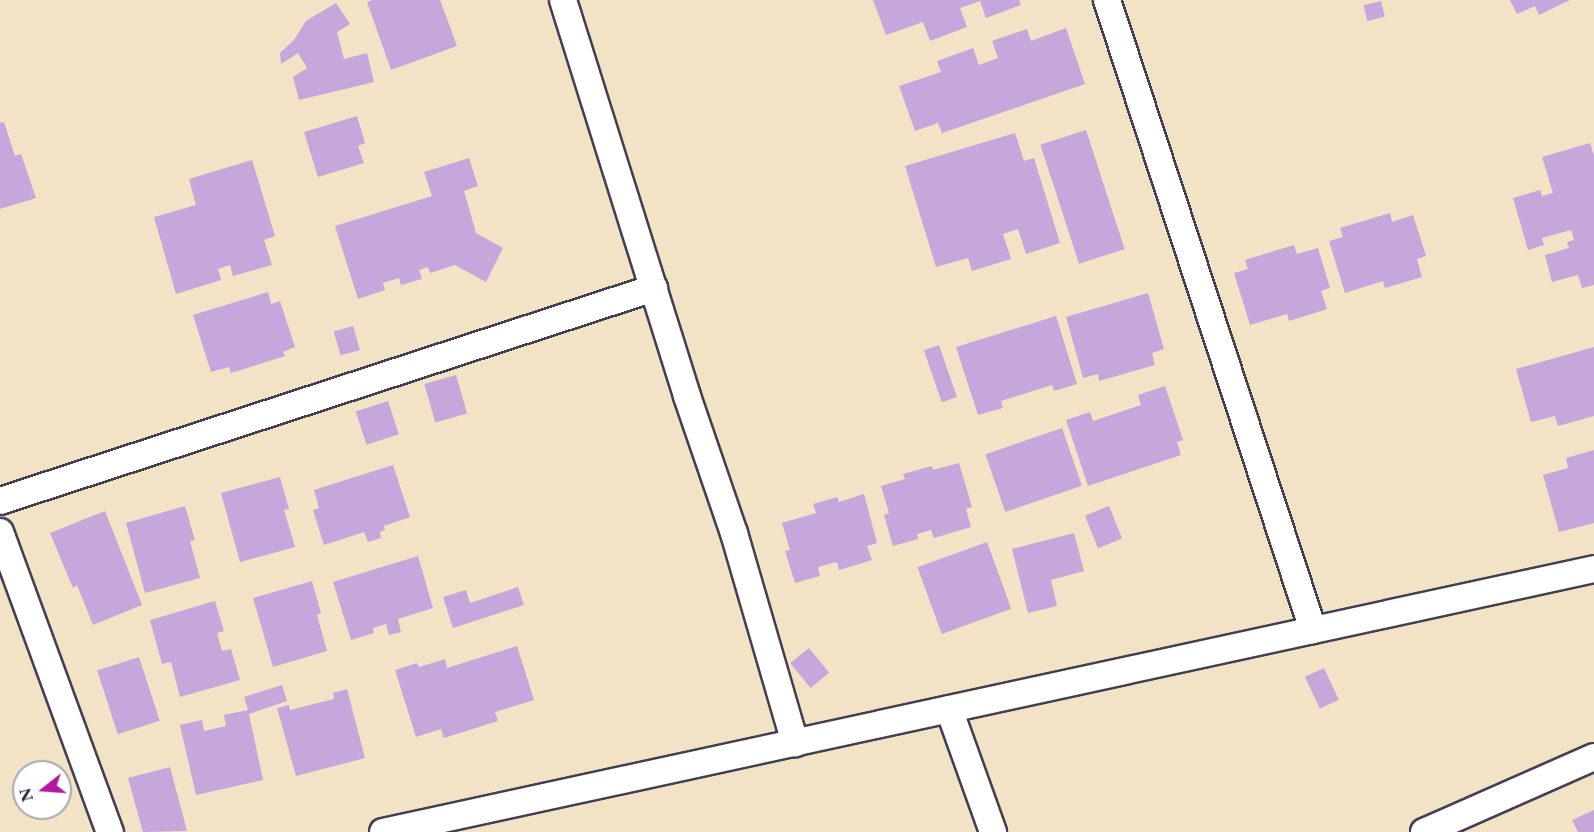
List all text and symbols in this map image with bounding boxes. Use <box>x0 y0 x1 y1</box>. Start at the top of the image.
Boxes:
north arrow <box>12 760 72 820</box>
text: N <box>14 786 38 804</box>

